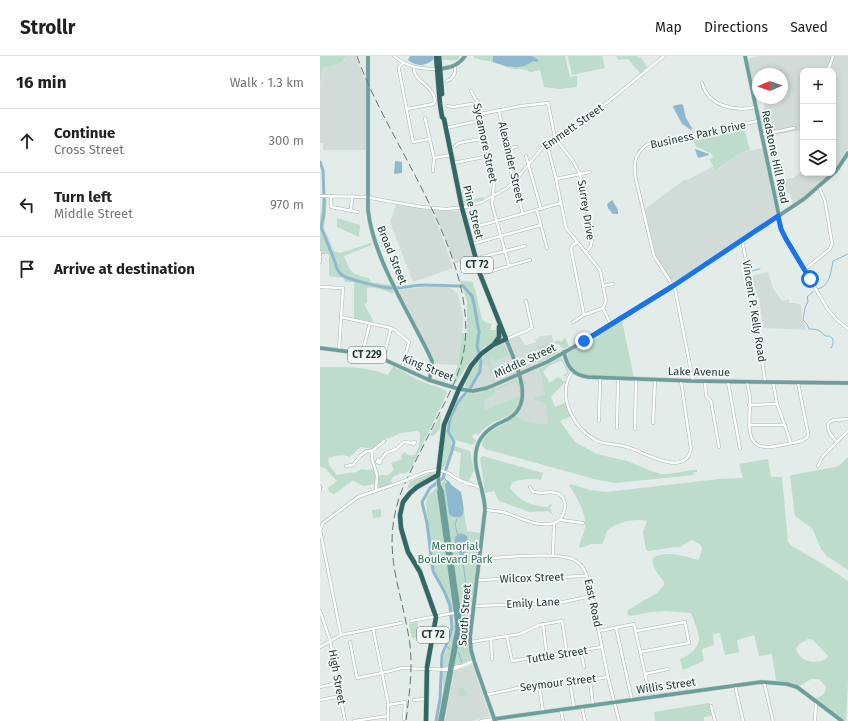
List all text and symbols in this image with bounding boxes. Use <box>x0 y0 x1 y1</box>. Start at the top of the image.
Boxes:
text: Strollr <box>20 16 75 39</box>
text: Map <box>655 19 682 36</box>
text: Directions <box>704 19 768 36</box>
text: Saved <box>790 19 828 36</box>
north arrow <box>752 68 788 104</box>
map controls <box>800 68 836 176</box>
button: + <box>800 68 836 104</box>
text: 16 min <box>16 72 66 93</box>
text: Walk · 1.3 km <box>230 75 304 90</box>
street label: Emmett Street <box>540 101 606 153</box>
street label: Sycamore Street <box>470 102 500 184</box>
button: − <box>800 104 836 140</box>
street label: Redstone Hill Road <box>759 109 791 205</box>
street label: Business Park Drive <box>649 119 747 151</box>
street label: Alexander Street <box>495 120 527 204</box>
text: Continue <box>54 124 115 142</box>
icon: ahead <box>16 130 38 152</box>
text: 300 m <box>268 133 304 148</box>
button: layers <box>800 140 836 176</box>
text: Cross Street <box>54 142 124 157</box>
street label: Surrey Drive <box>575 179 597 241</box>
street label: Pine Street <box>460 184 486 240</box>
text: Turn left <box>54 188 112 206</box>
icon: left <box>16 194 38 216</box>
text: 970 m <box>270 197 304 212</box>
text: Middle Street <box>54 206 133 221</box>
street label: Broad Street <box>374 224 410 286</box>
road number: CT 72 <box>461 257 493 273</box>
icon: arrive <box>16 258 38 280</box>
street label: Vincent P. Kelly Road <box>740 259 768 363</box>
text: Arrive at destination <box>54 260 195 278</box>
route start <box>801 270 819 288</box>
route end <box>575 332 593 350</box>
street label: Middle Street <box>492 341 558 381</box>
road number: CT 229 <box>348 347 386 363</box>
street label: King Street <box>400 352 456 384</box>
street label: Lake Avenue <box>668 365 730 379</box>
park label: Memorial Boulevard Park <box>418 540 493 566</box>
street label: Wilcox Street <box>499 570 565 586</box>
street label: East Road <box>582 578 604 628</box>
street label: South Street <box>456 584 474 646</box>
street label: Emily Lane <box>506 595 560 611</box>
road number: CT 72 <box>417 627 449 643</box>
street label: Tuttle Street <box>526 644 588 666</box>
street label: High Street <box>326 649 348 705</box>
street label: Seymour Street <box>519 672 597 694</box>
street label: Willis Street <box>636 675 696 697</box>

